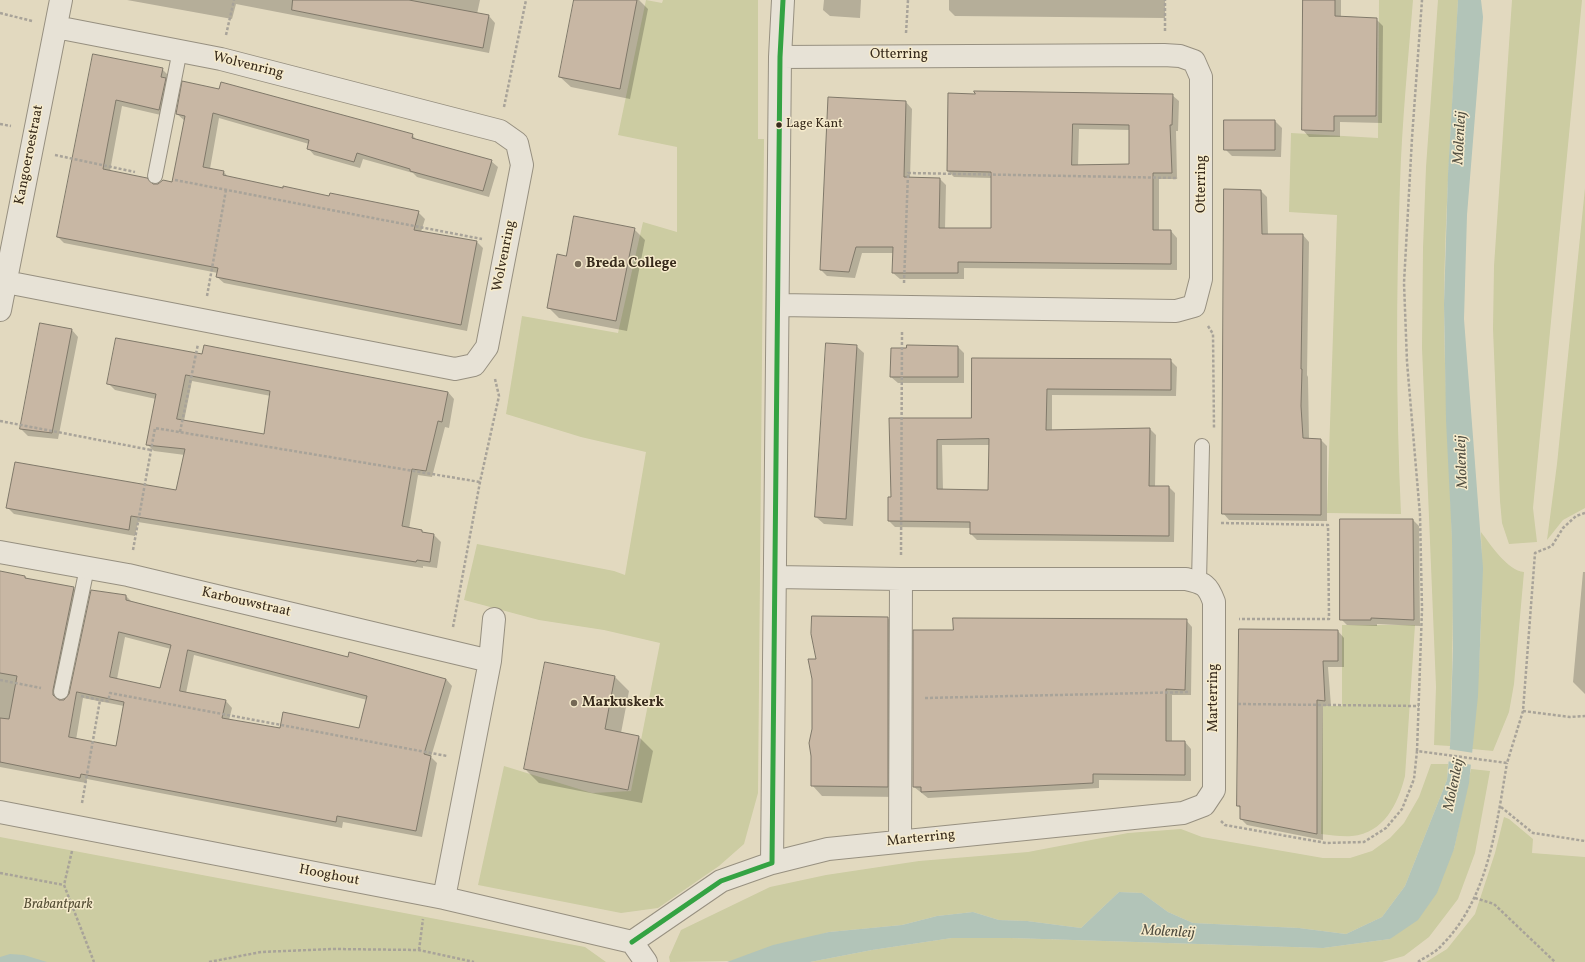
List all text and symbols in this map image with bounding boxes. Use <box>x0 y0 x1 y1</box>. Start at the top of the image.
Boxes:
street label: Otterring <box>870 47 928 63</box>
street label: Wolvenring <box>211 49 285 83</box>
street label: Kangoeroestraat <box>12 104 48 206</box>
water label: Molenleij <box>1451 111 1471 165</box>
place label: Lage Kant <box>786 117 843 133</box>
marker: Lage Kant <box>774 120 784 130</box>
street label: Otterring <box>1194 155 1210 213</box>
street label: Wolvenring <box>490 219 520 293</box>
place label: Breda College <box>586 256 677 272</box>
marker: Breda College <box>573 259 583 269</box>
water label: Molenleij <box>1453 435 1473 489</box>
street label: Karbouwstraat <box>200 585 292 621</box>
street label: Marterring <box>1206 664 1222 732</box>
place label: Markuskerk <box>582 695 664 711</box>
marker: Markuskerk <box>569 698 579 708</box>
water label: Molenleij <box>1441 757 1469 813</box>
street label: Marterring <box>886 827 956 851</box>
street label: Hooghout <box>297 862 361 890</box>
park label: Brabantpark <box>23 897 93 913</box>
water label: Molenleij <box>1141 923 1195 943</box>

